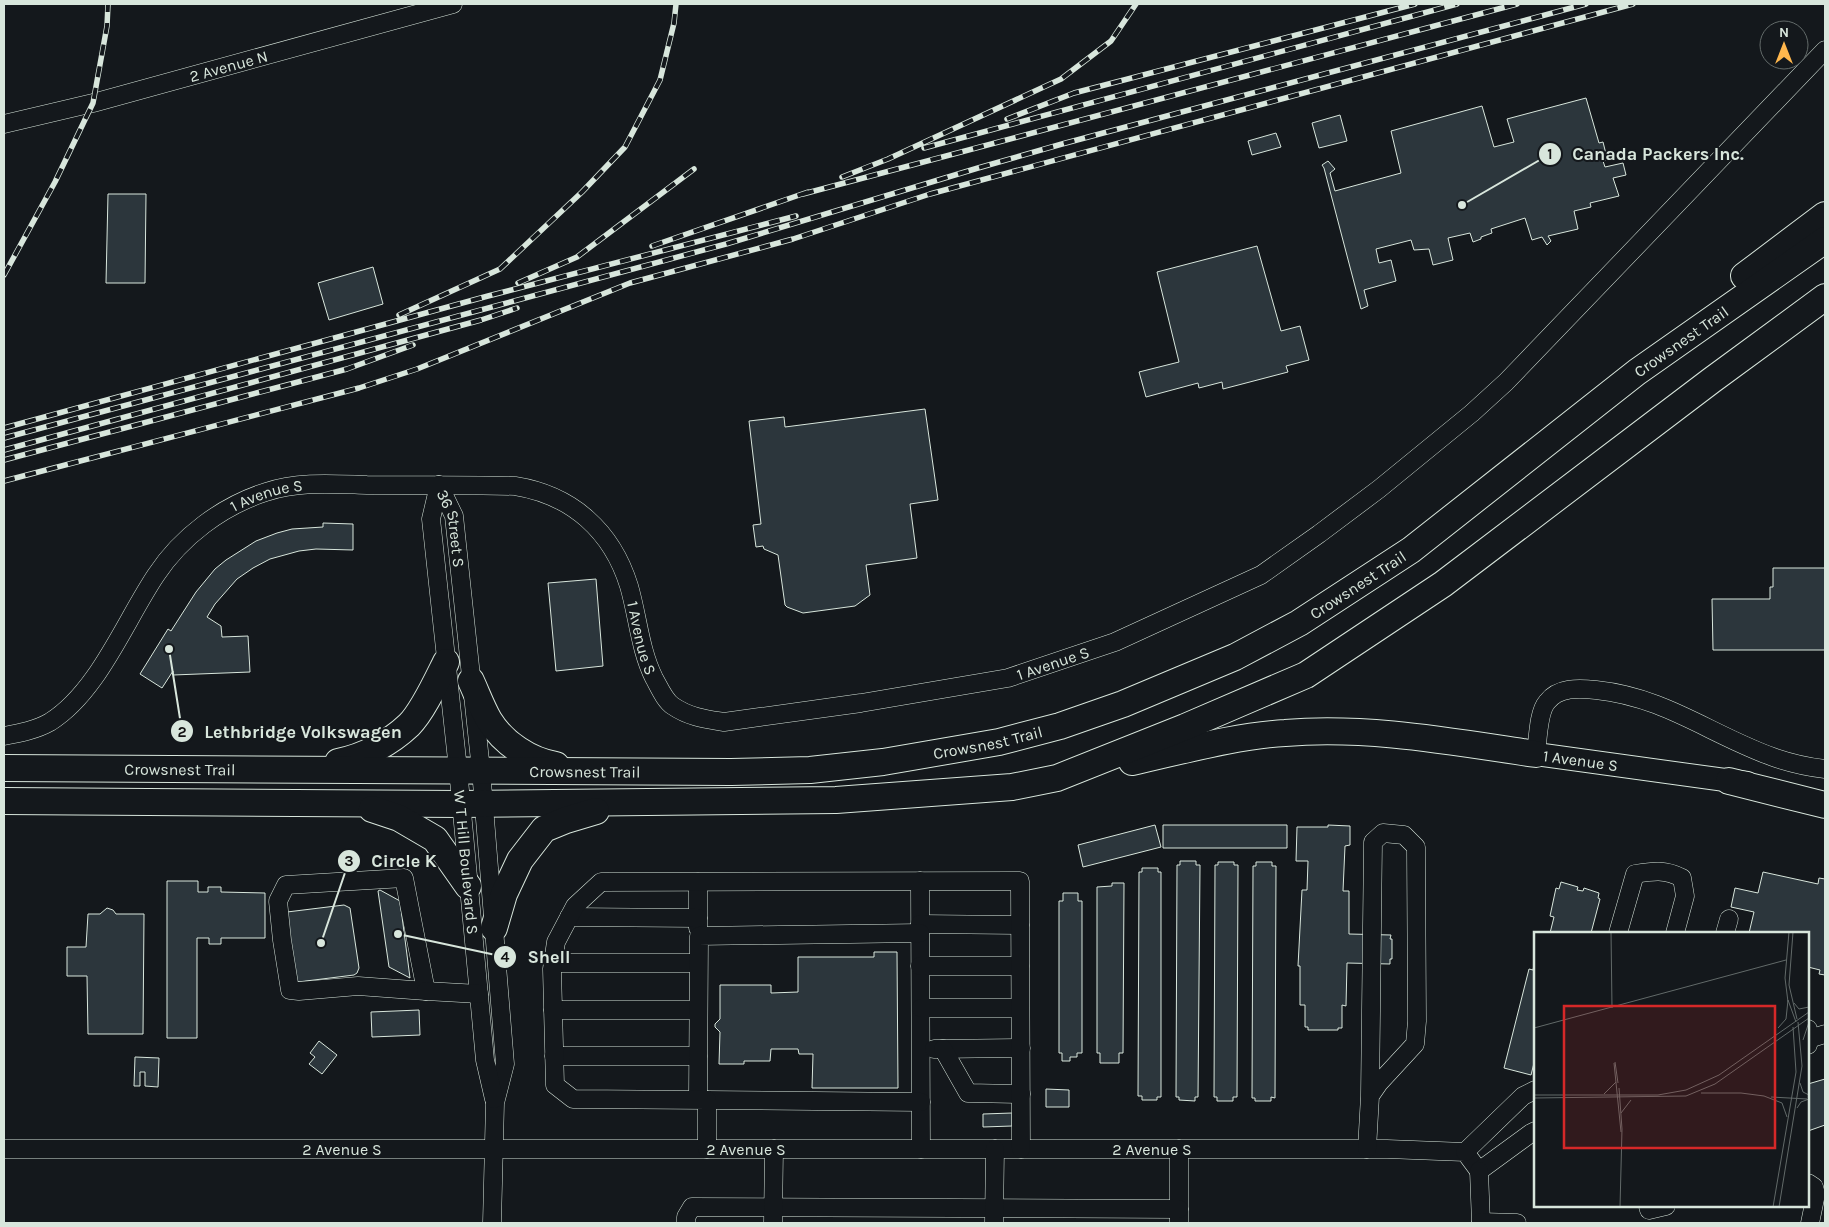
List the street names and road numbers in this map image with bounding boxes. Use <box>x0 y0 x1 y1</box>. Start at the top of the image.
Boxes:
street label: 2 Avenue N <box>187 46 270 86</box>
street label: Crowsnest Trail <box>1630 301 1732 381</box>
street label: 1 Avenue S <box>227 475 303 515</box>
street label: 36 Street S <box>433 486 469 568</box>
street label: Crowsnest Trail <box>1306 546 1409 623</box>
street label: 1 Avenue S <box>624 599 661 677</box>
street label: 1 Avenue S <box>1014 642 1092 684</box>
street label: Crowsnest Trail <box>932 722 1044 763</box>
street label: 1 Avenue S <box>1542 746 1619 775</box>
street label: Crowsnest Trail <box>124 759 236 779</box>
street label: Crowsnest Trail <box>529 761 641 781</box>
street label: W T Hill Boulevard S <box>450 789 483 935</box>
street label: 2 Avenue S <box>302 1140 382 1159</box>
street label: 2 Avenue S <box>706 1140 786 1159</box>
street label: 2 Avenue S <box>1112 1140 1192 1159</box>

